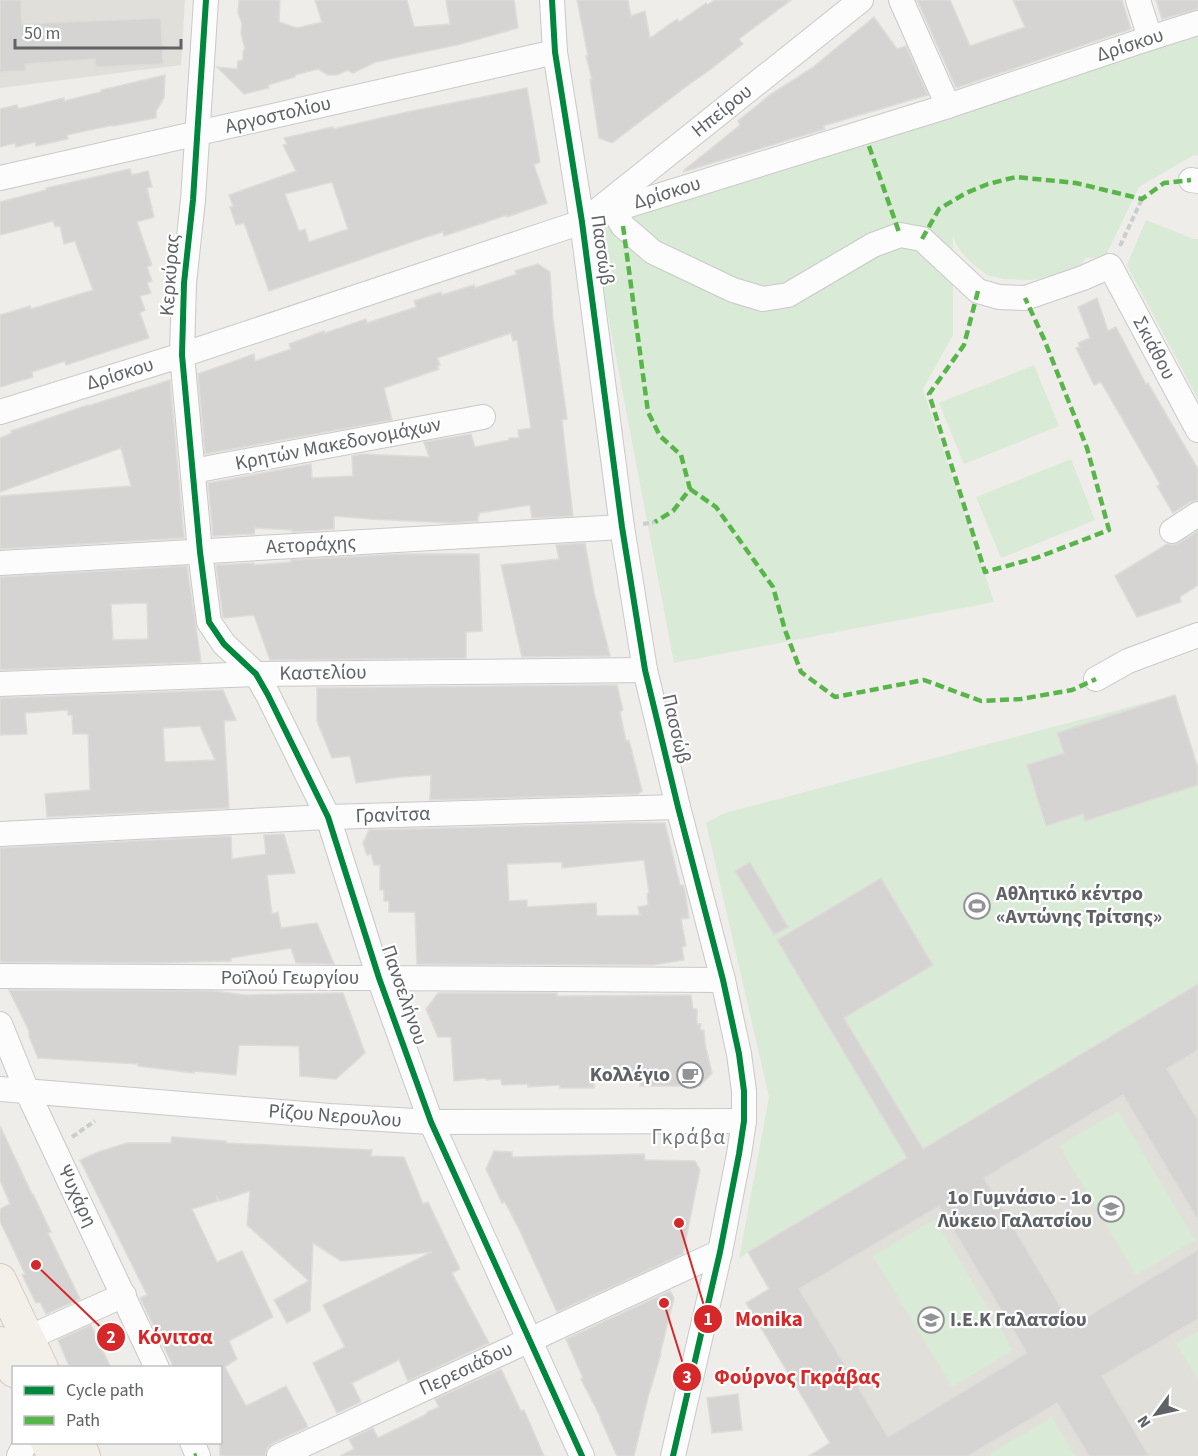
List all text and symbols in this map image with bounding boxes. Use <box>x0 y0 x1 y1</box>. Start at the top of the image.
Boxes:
scale bar <box>15 12 182 50</box>
text: 50 m <box>24 21 60 46</box>
street label: Δρίσκου <box>1093 21 1167 69</box>
street label: Ηπείρου <box>686 78 758 144</box>
street label: Αργοστολίου <box>222 89 334 141</box>
street label: Δρίσκου <box>630 170 704 216</box>
street label: Πασσώβ <box>583 213 621 287</box>
street label: Κερκύρας <box>153 233 187 317</box>
street label: Σκιάθου <box>1126 311 1182 385</box>
street label: Δρίσκου <box>83 351 157 397</box>
street label: Κρητών Μακεδονομάχων <box>233 410 444 478</box>
street label: Αετοράχης <box>265 529 357 561</box>
street label: Καστελίου <box>279 658 367 688</box>
street label: Πασσώβ <box>654 691 698 767</box>
street label: Γρανίτσα <box>355 800 431 830</box>
place label: Αθλητικό κέντρο «Αντώνης Τρίτσης» <box>995 880 1162 931</box>
sports icon: Αθλητικό κέντρο «Αντώνης Τρίτσης» <box>962 891 992 921</box>
street label: Πανσελήνου <box>374 941 434 1049</box>
street label: Ροϊλού Γεωργίου <box>221 964 359 992</box>
cafe icon: Κολλέγιο <box>675 1060 705 1090</box>
place label: Κολλέγιο <box>590 1061 670 1089</box>
street label: Ρίζου Νερουλου <box>268 1097 402 1135</box>
district label: Γκράβα <box>651 1122 727 1152</box>
street label: Ψυχάρη <box>50 1160 104 1232</box>
place label: 1ο Γυμνάσιο - 1ο Λύκειο Γαλατσίου <box>937 1184 1092 1235</box>
school or university icon: 1ο Γυμνάσιο - 1ο Λύκειο Γαλατσίου <box>1096 1194 1126 1224</box>
callout: Monika <box>693 1299 815 1338</box>
text: Monika <box>735 1304 803 1334</box>
school or university icon: Ι.Ε.Κ Γαλατσίου <box>916 1305 946 1335</box>
place label: Ι.Ε.Κ Γαλατσίου <box>950 1306 1087 1334</box>
text: 1 <box>703 1307 713 1332</box>
callout: Κόνιτσα <box>96 1317 225 1356</box>
text: Κόνιτσα <box>137 1322 213 1352</box>
text: 2 <box>106 1325 116 1350</box>
street label: Περεσιάδου <box>415 1335 517 1403</box>
callout: Φούρνος Γκράβας <box>672 1357 892 1396</box>
text: Φούρνος Γκράβας <box>714 1362 881 1392</box>
text: 3 <box>682 1365 692 1390</box>
legend <box>12 1366 222 1444</box>
text: Cycle path <box>66 1378 144 1403</box>
north arrow <box>1126 1384 1186 1444</box>
text: Path <box>66 1408 100 1433</box>
text: N <box>1132 1411 1156 1432</box>

